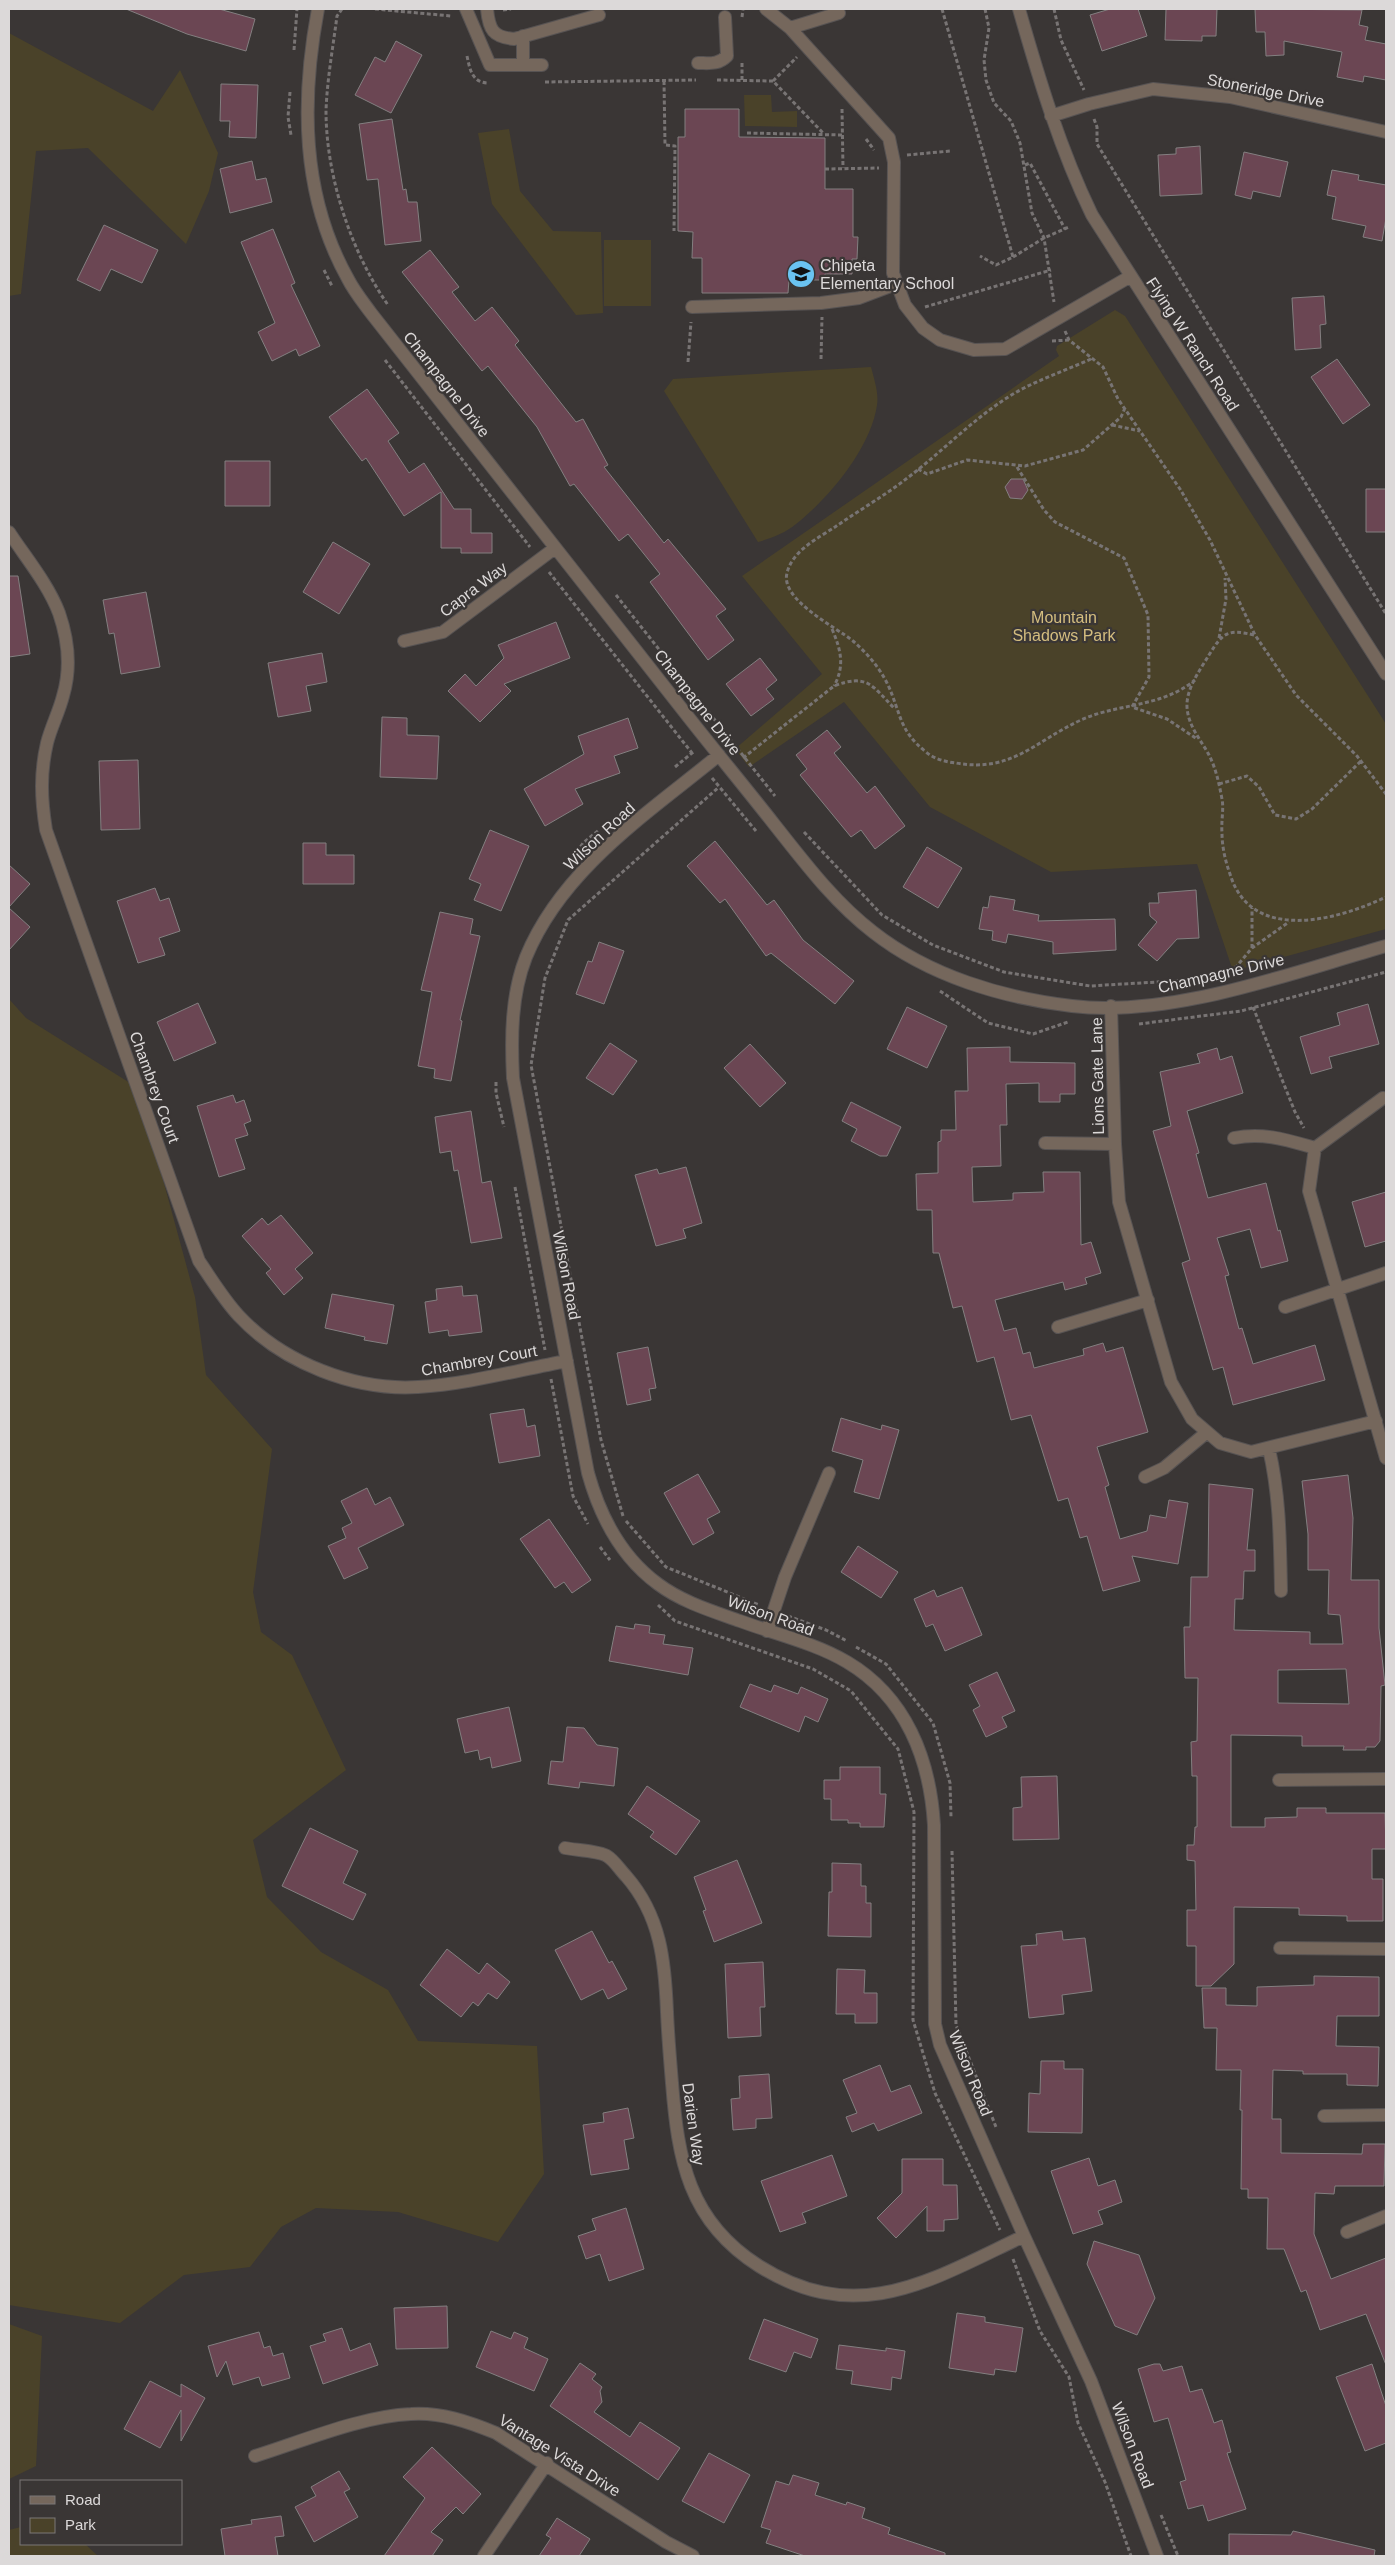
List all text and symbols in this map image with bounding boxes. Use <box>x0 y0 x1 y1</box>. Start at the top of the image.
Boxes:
street label: Stoneridge Drive <box>1206 71 1326 110</box>
place label: Chipeta Elementary School <box>820 257 954 292</box>
school or university icon: Chipeta Elementary School <box>786 259 816 289</box>
street label: Flying W Ranch Road <box>1143 274 1242 414</box>
street label: Champagne Drive <box>400 328 493 440</box>
street label: Capra Way <box>436 559 510 620</box>
park label: Mountain Shadows Park <box>1012 609 1117 644</box>
street label: Champagne Drive <box>651 646 744 758</box>
street label: Wilson Road <box>560 799 638 874</box>
street label: Champagne Drive <box>1156 951 1286 996</box>
street label: Lions Gate Lane <box>1088 1017 1107 1135</box>
street label: Chambrey Court <box>126 1029 183 1146</box>
street label: Wilson Road <box>550 1229 584 1321</box>
street label: Chambrey Court <box>420 1342 539 1379</box>
street label: Wilson Road <box>725 1592 816 1639</box>
street label: Wilson Road <box>946 2028 995 2118</box>
street label: Darien Way <box>679 2082 708 2166</box>
street label: Wilson Road <box>1108 2400 1157 2491</box>
street label: Vantage Vista Drive <box>496 2411 624 2500</box>
legend <box>20 2480 182 2545</box>
text: Road <box>65 2491 101 2508</box>
text: Park <box>65 2516 96 2533</box>

